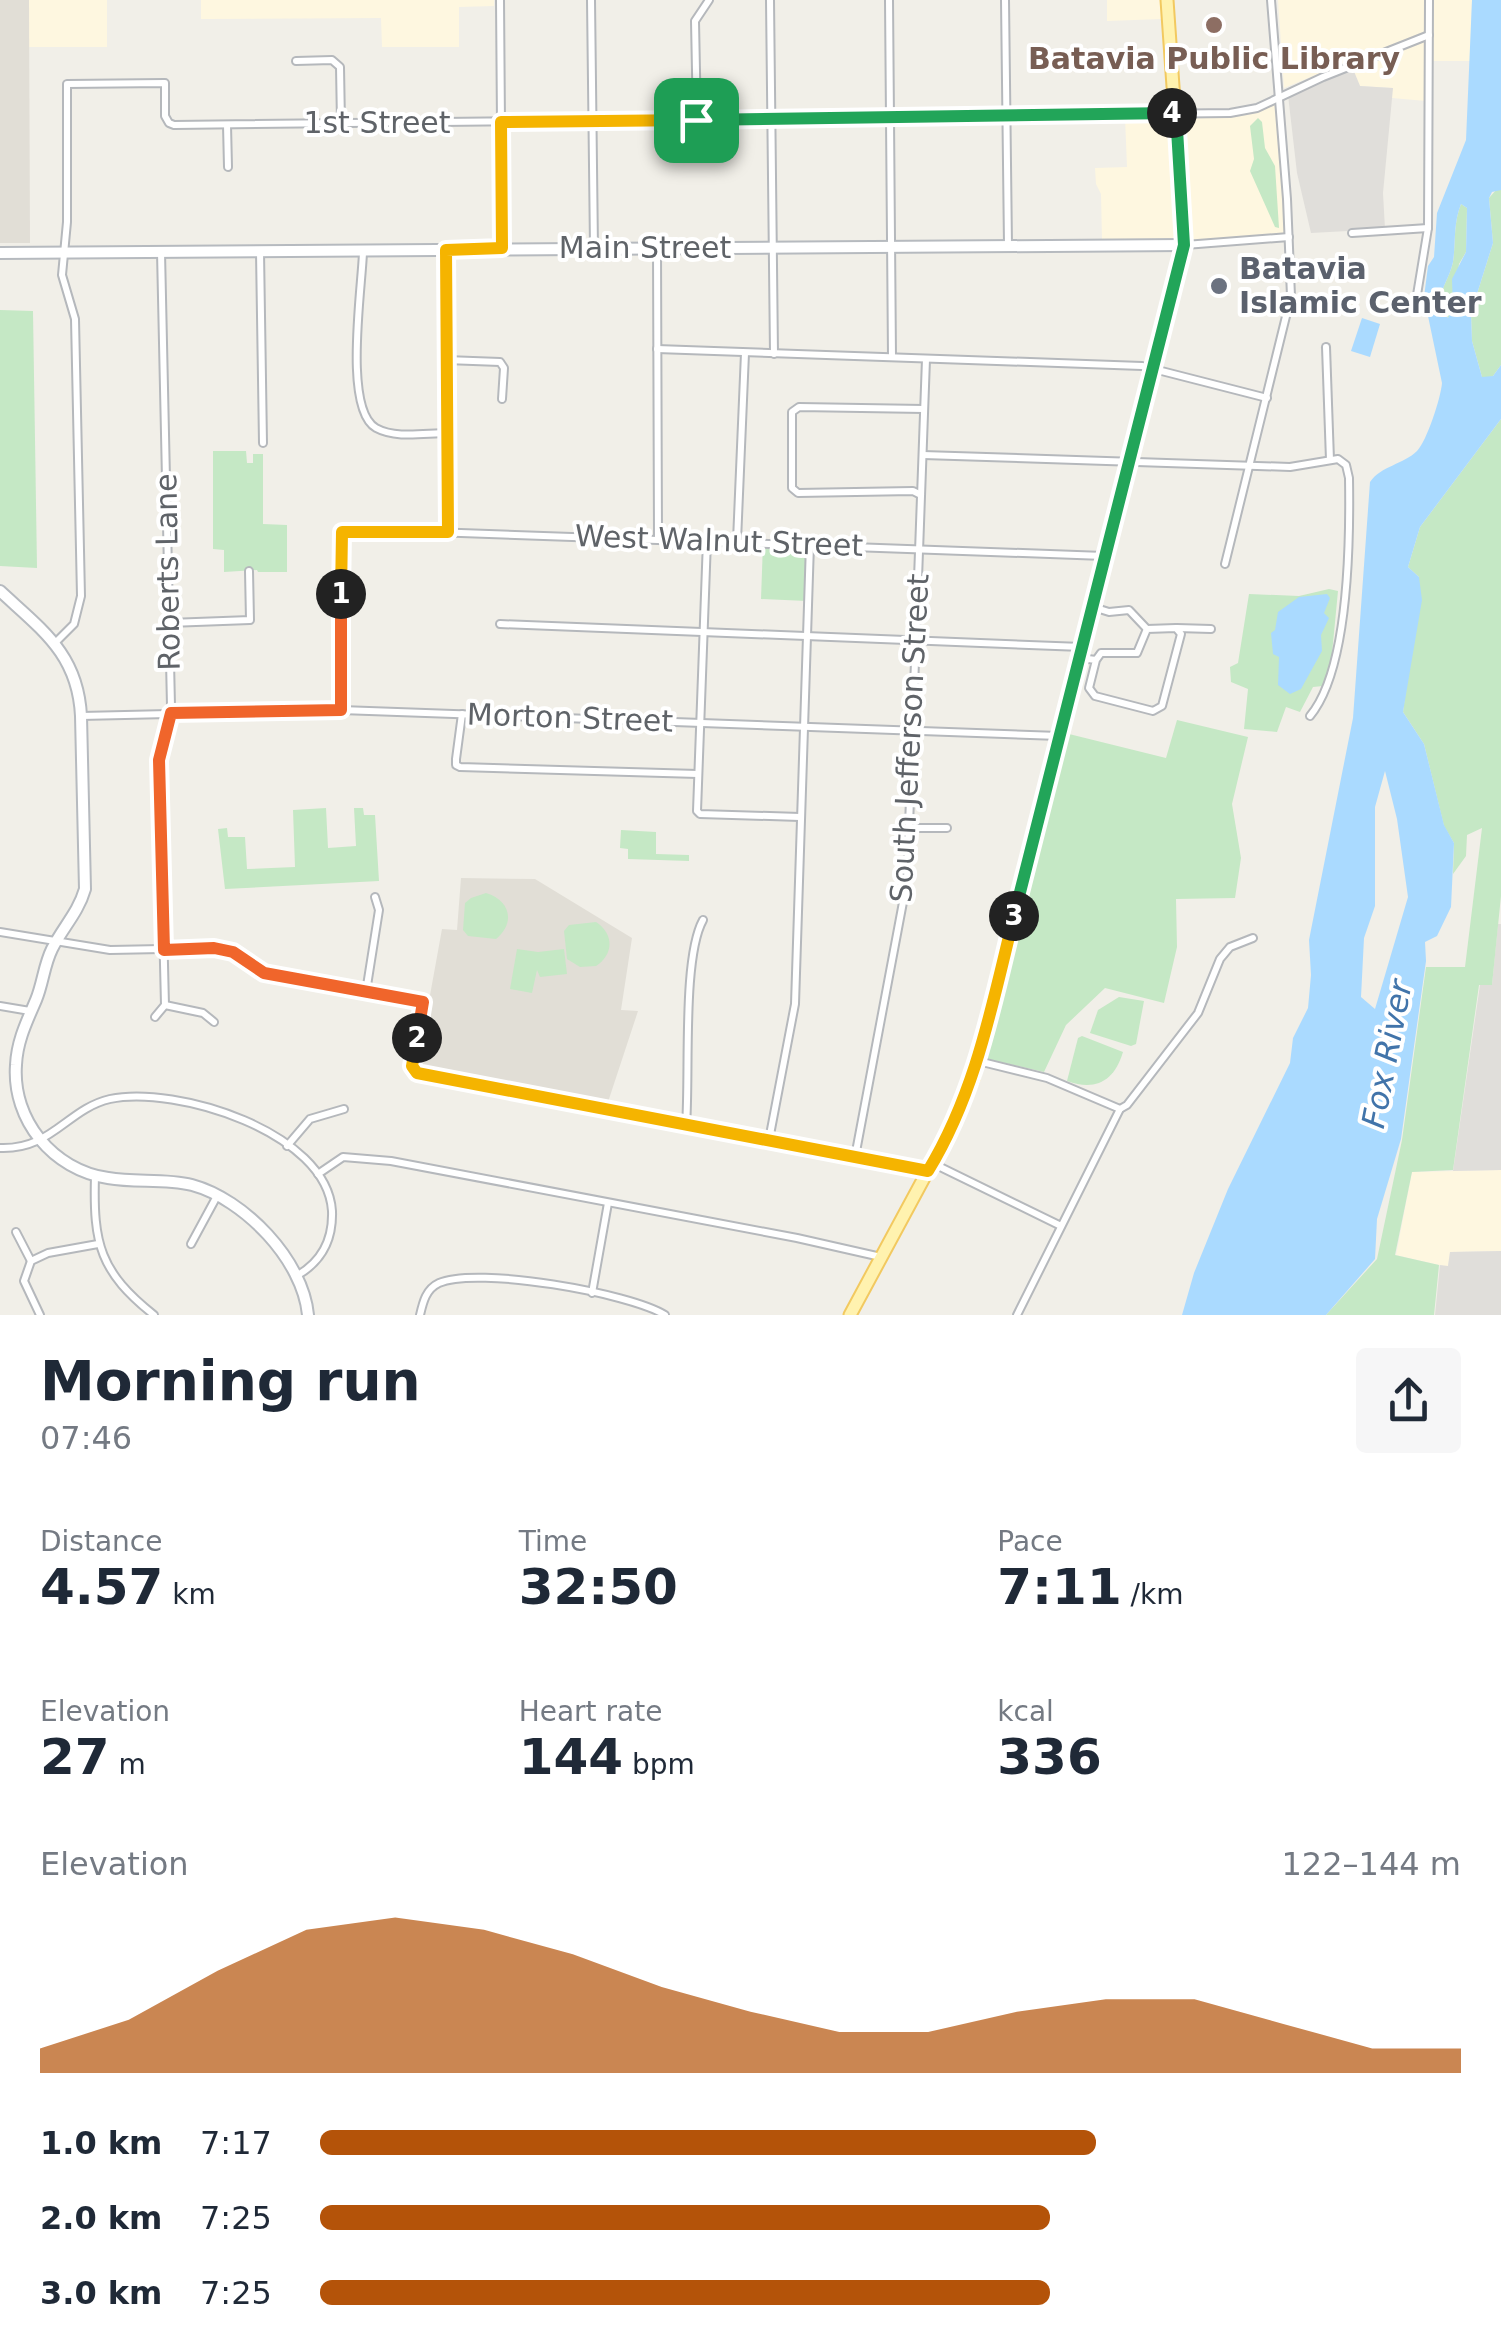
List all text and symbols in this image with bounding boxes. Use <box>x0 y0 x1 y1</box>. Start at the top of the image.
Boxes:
marker: Batavia Public Library <box>1203 14 1225 36</box>
place label: Batavia Public Library <box>1028 41 1400 76</box>
pin <box>654 78 739 163</box>
pin: 4 <box>1147 88 1197 138</box>
icon: arrive <box>669 93 724 148</box>
text: 4 <box>1162 96 1182 129</box>
street label: 1st Street <box>303 105 451 140</box>
street label: Main Street <box>559 230 731 265</box>
place label: Batavia Islamic Center <box>1239 251 1482 320</box>
marker: Batavia Islamic Center <box>1208 275 1230 297</box>
street label: Roberts Lane <box>148 473 187 671</box>
street label: West Walnut Street <box>574 518 864 563</box>
pin: 1 <box>316 569 366 619</box>
street label: South Jefferson Street <box>883 572 936 903</box>
text: 1 <box>331 577 351 610</box>
street label: Morton Street <box>466 696 674 739</box>
pin: 3 <box>989 891 1039 941</box>
text: 3 <box>1004 899 1024 932</box>
water label: Fox River <box>1354 975 1420 1131</box>
pin: 2 <box>392 1013 442 1063</box>
text: 2 <box>407 1021 427 1054</box>
button: share <box>1356 1348 1461 1453</box>
text: Morning run <box>40 1349 421 1413</box>
text: 07:46 <box>40 1419 132 1457</box>
text: Distance <box>40 1525 162 1558</box>
text: Time <box>519 1525 587 1558</box>
text: Pace <box>997 1525 1063 1558</box>
text: 4.57 <box>40 1558 163 1616</box>
text: 32:50 <box>519 1558 678 1616</box>
text: 7:11 <box>997 1558 1122 1616</box>
text: km <box>163 1578 216 1611</box>
text: /km <box>1122 1578 1184 1611</box>
text: Elevation <box>40 1695 170 1728</box>
text: Heart rate <box>519 1695 662 1728</box>
text: kcal <box>997 1695 1054 1728</box>
text: 27 <box>40 1728 110 1786</box>
text: 144 <box>519 1728 623 1786</box>
text: 336 <box>997 1728 1102 1786</box>
text: m <box>110 1748 146 1781</box>
text: bpm <box>623 1748 695 1781</box>
text: Elevation <box>40 1845 189 1883</box>
text: 122–144 m <box>1282 1845 1461 1883</box>
text: 1.0 km <box>40 2124 162 2162</box>
text: 7:17 <box>200 2124 272 2162</box>
text: 2.0 km <box>40 2199 162 2237</box>
text: 7:25 <box>200 2199 272 2237</box>
text: 3.0 km <box>40 2274 162 2312</box>
text: 7:25 <box>200 2274 272 2312</box>

